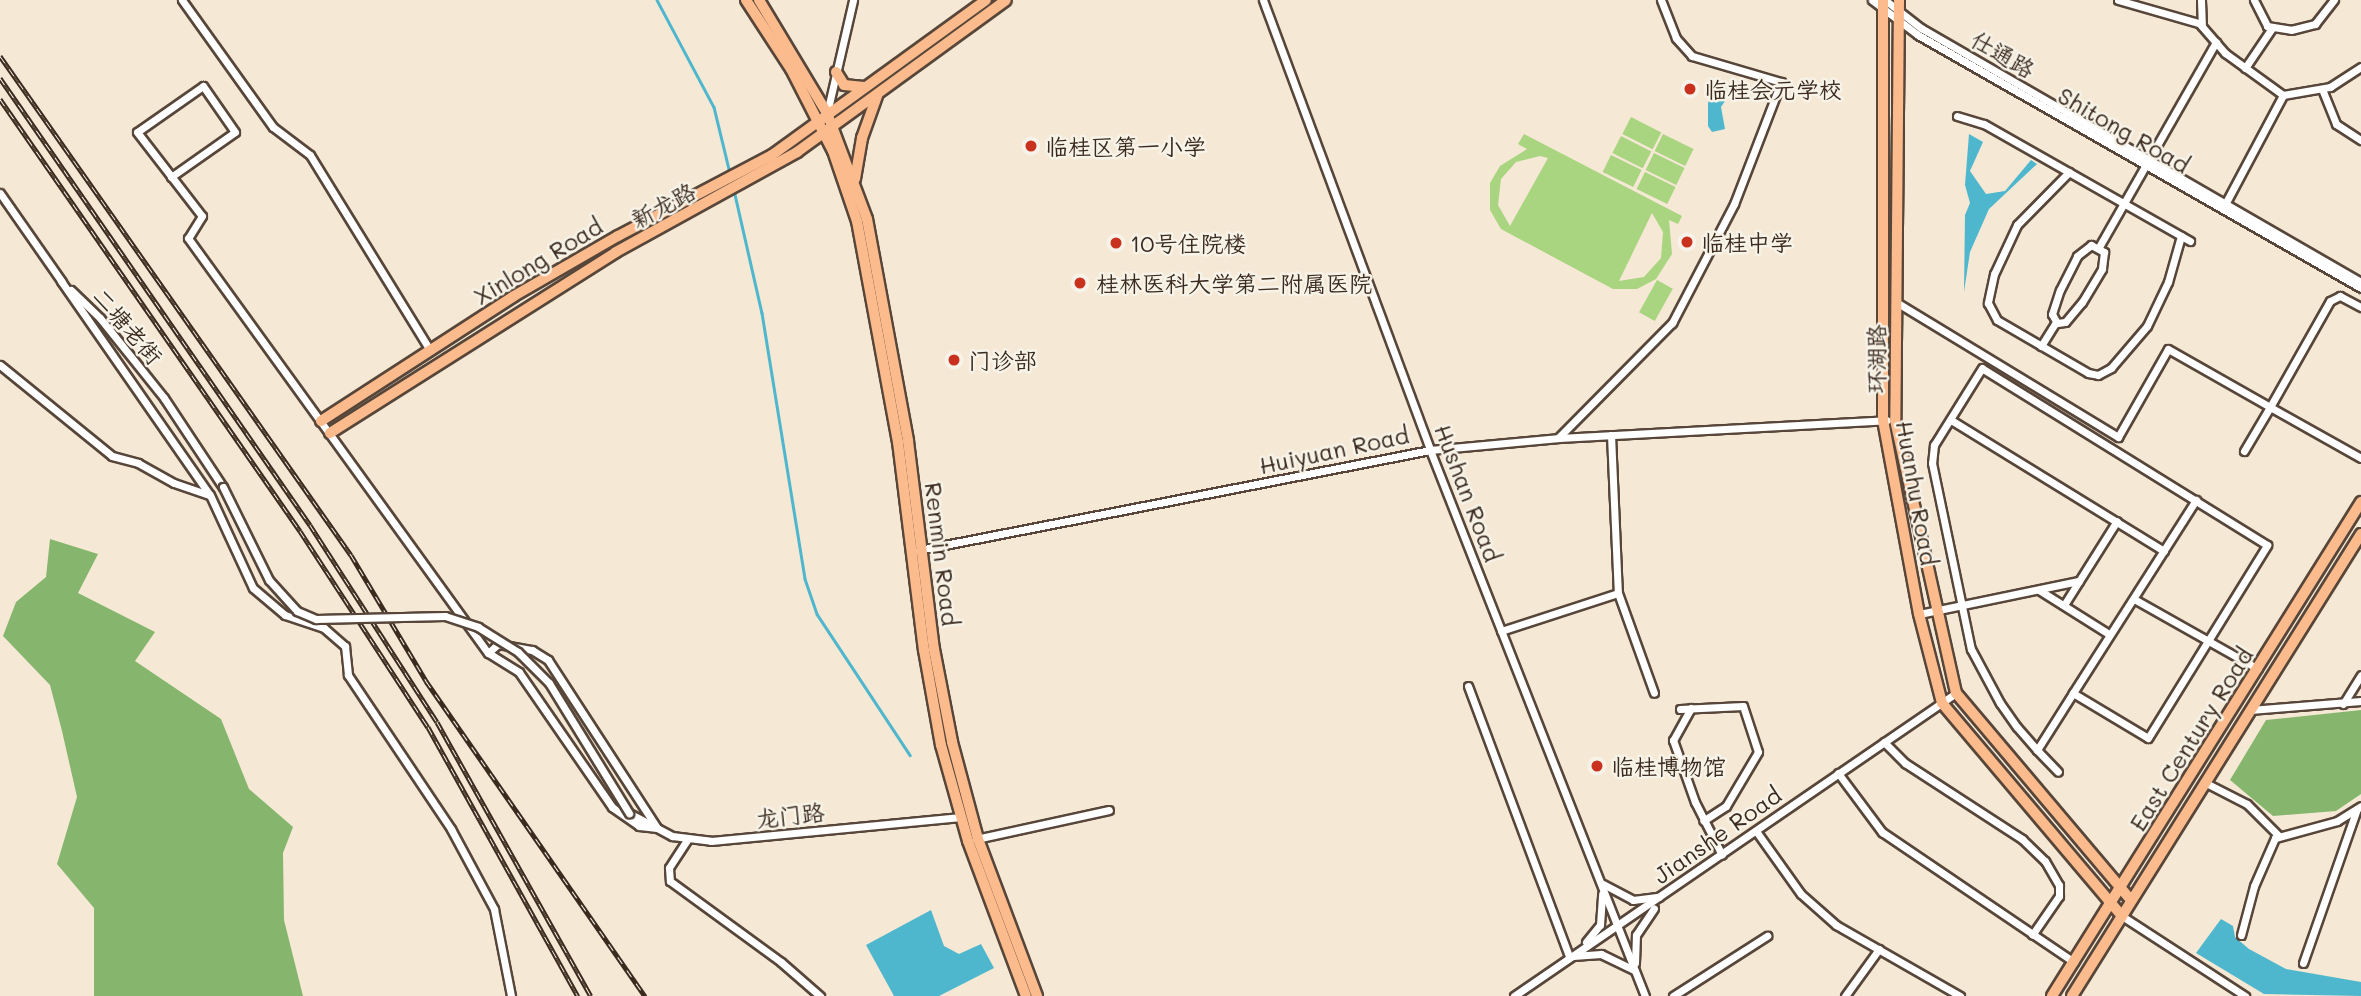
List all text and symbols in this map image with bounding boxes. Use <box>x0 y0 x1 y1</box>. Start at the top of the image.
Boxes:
street label: 仕通路 <box>1966 25 2040 83</box>
place label: 临桂会元学校 <box>1704 75 1842 103</box>
marker: 临桂会元学校 <box>1682 81 1698 97</box>
street label: Shitong Road <box>2053 81 2195 179</box>
place label: 临桂区第一小学 <box>1045 132 1206 160</box>
marker: 临桂区第一小学 <box>1023 138 1039 154</box>
street label: 新龙路 <box>626 177 700 233</box>
street label: Xinlong Road <box>469 212 607 310</box>
place label: 临桂中学 <box>1701 228 1793 256</box>
place label: 10号住院楼 <box>1130 229 1246 257</box>
marker: 临桂中学 <box>1679 234 1695 250</box>
marker: 10号住院楼 <box>1108 235 1124 251</box>
place label: 桂林医科大学第二附属医院 <box>1096 269 1372 297</box>
marker: 桂林医科大学第二附属医院 <box>1070 273 1090 293</box>
street label: 二塘老街 <box>87 282 169 370</box>
street label: 环湖路 <box>1862 325 1890 393</box>
place label: 门诊部 <box>968 346 1037 374</box>
marker: 门诊部 <box>946 352 962 368</box>
street label: Huanhu Road <box>1891 419 1943 567</box>
street label: Hushan Road <box>1429 420 1507 566</box>
street label: Huiyuan Road <box>1257 421 1411 479</box>
street label: Renmin Road <box>919 481 965 627</box>
street label: East Century Road <box>2124 642 2258 836</box>
place label: 临桂博物馆 <box>1611 752 1726 780</box>
marker: 临桂博物馆 <box>1589 758 1605 774</box>
street label: Jianshe Road <box>1648 781 1786 889</box>
street label: 龙门路 <box>754 798 826 832</box>

